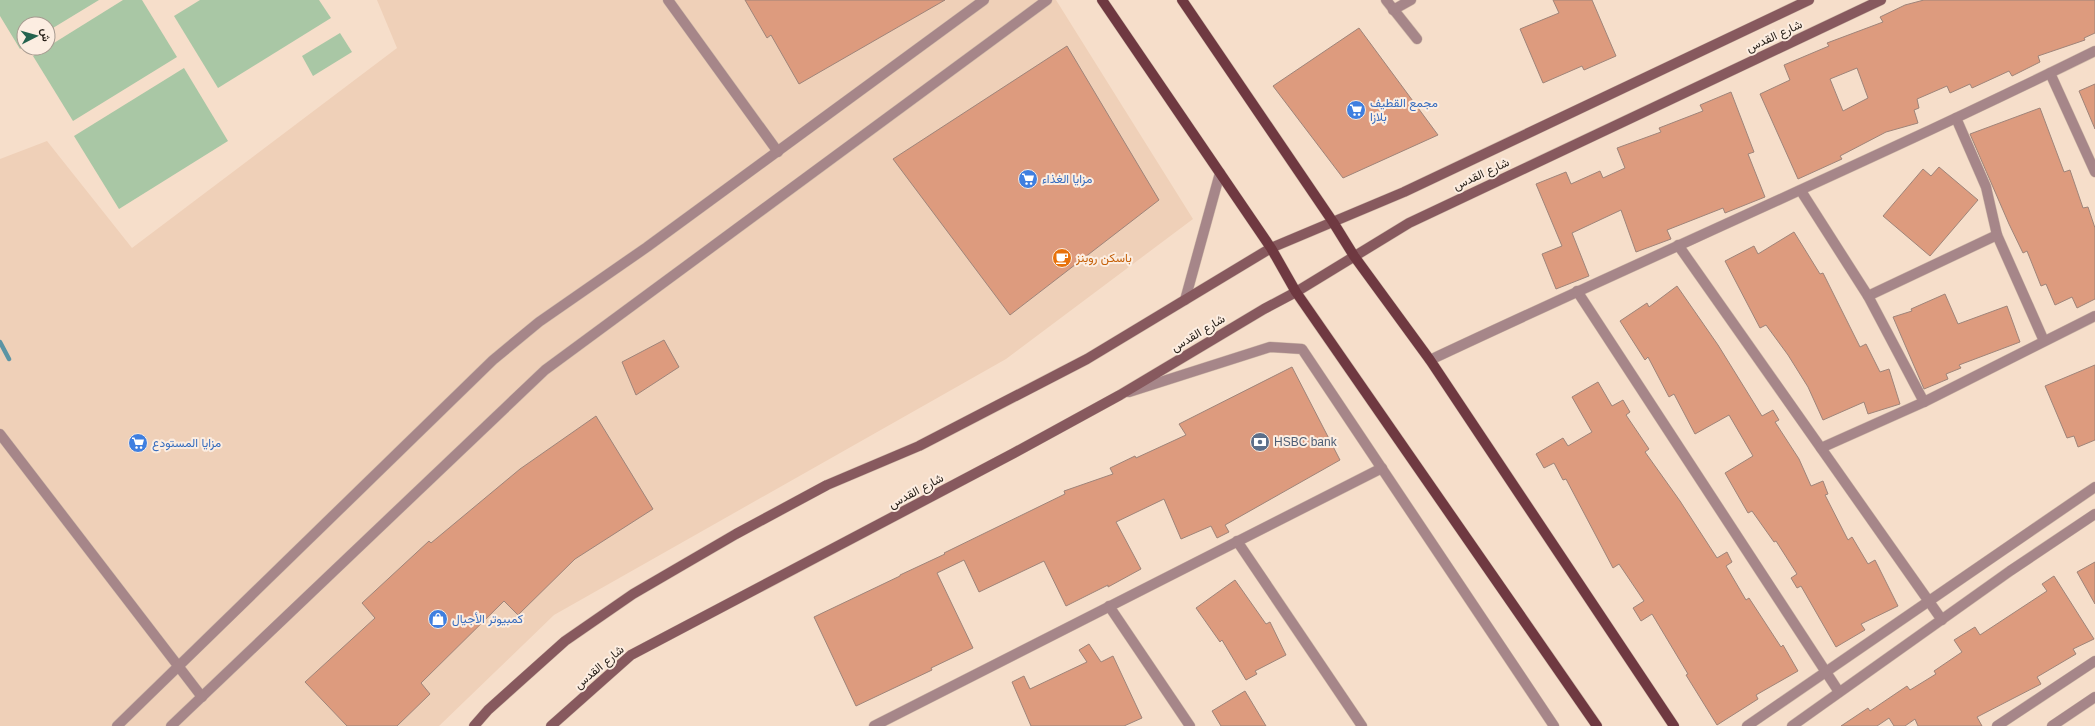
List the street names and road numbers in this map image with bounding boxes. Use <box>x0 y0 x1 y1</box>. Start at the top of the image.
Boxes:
street label: شارع القدس <box>1744 17 1805 57</box>
street label: شارع القدس <box>1451 155 1512 195</box>
street label: شارع القدس <box>1169 311 1228 356</box>
street label: شارع القدس <box>886 471 947 513</box>
street label: شارع القدس <box>571 642 628 693</box>

